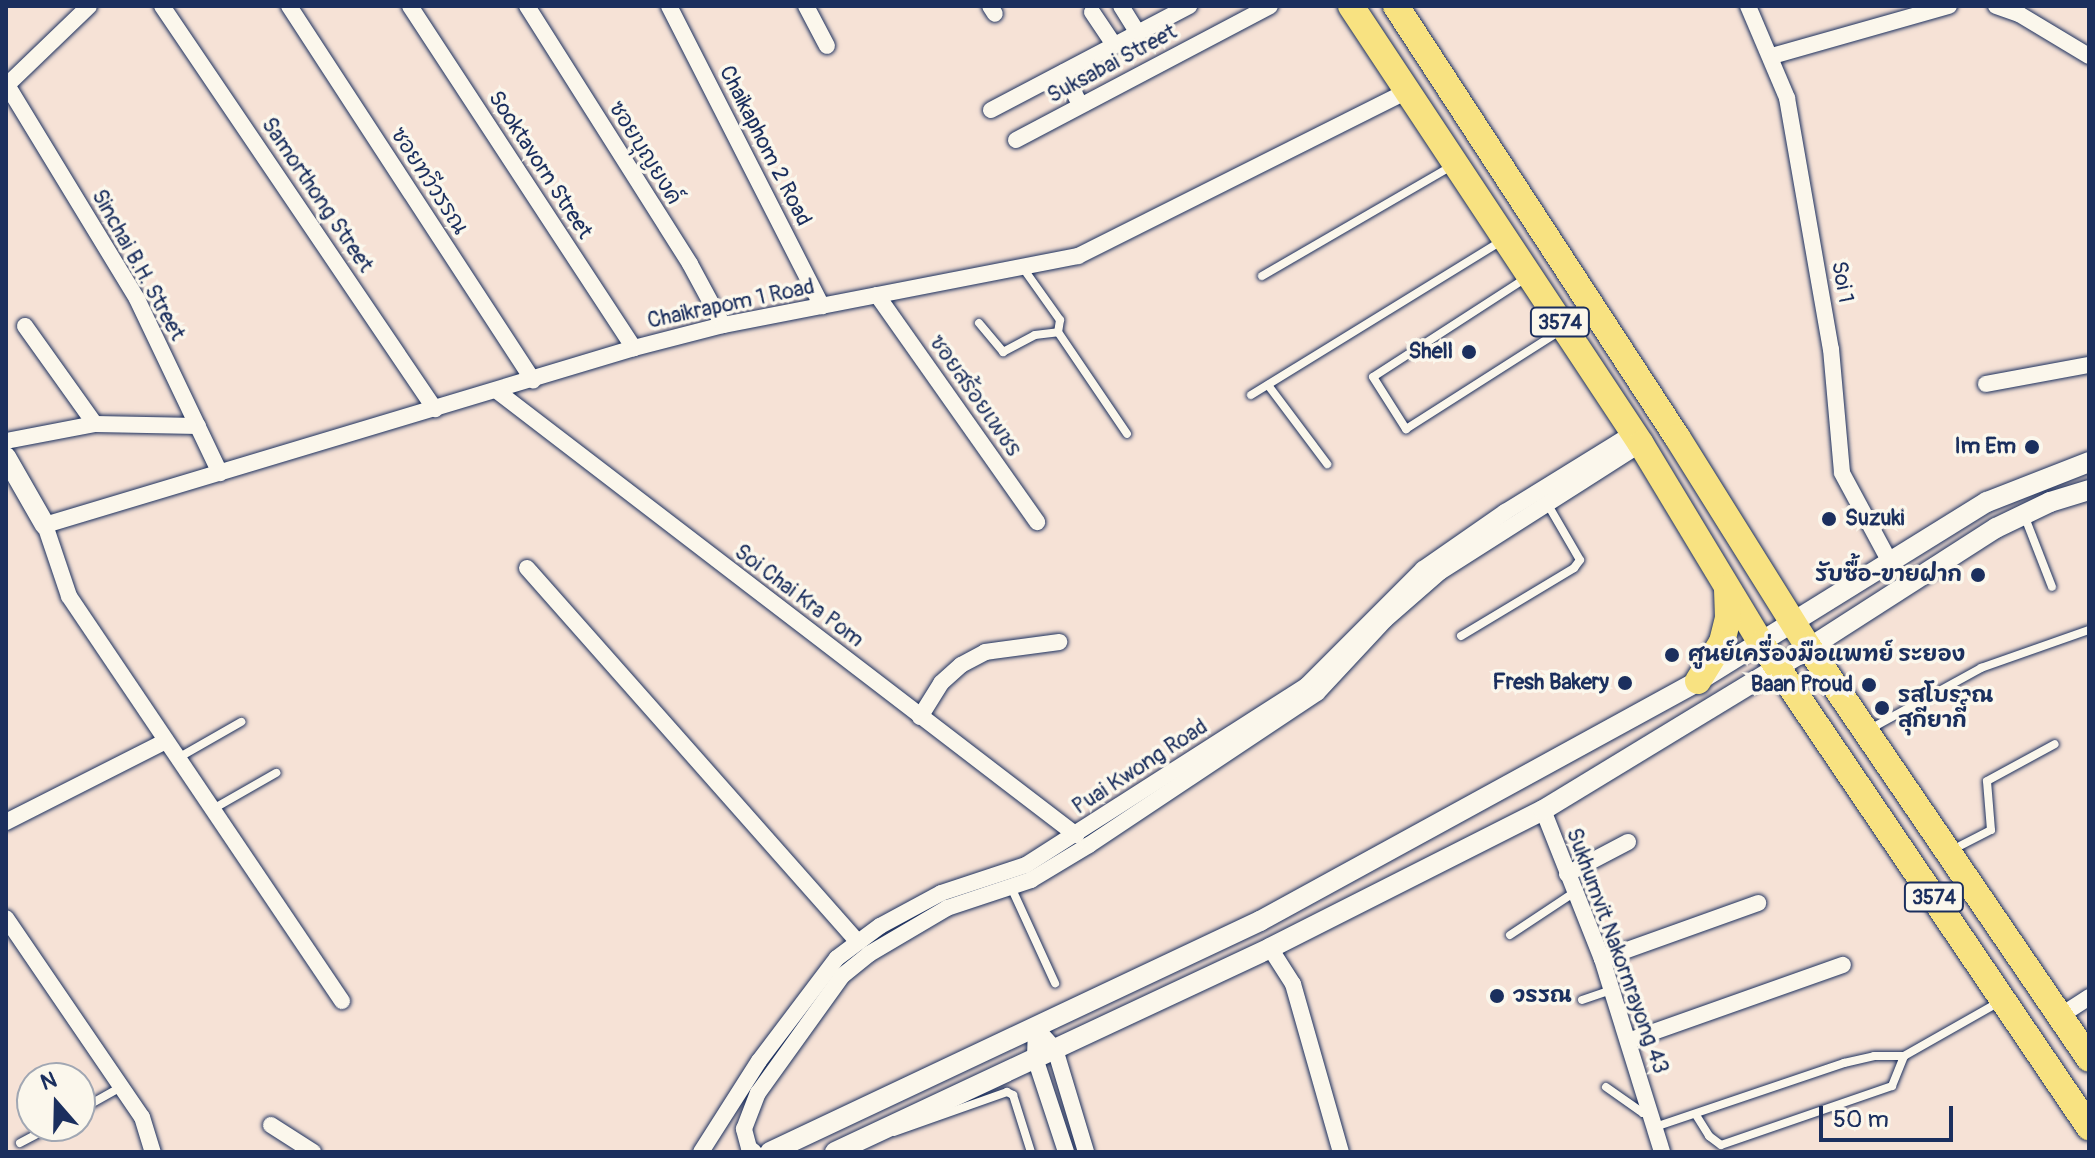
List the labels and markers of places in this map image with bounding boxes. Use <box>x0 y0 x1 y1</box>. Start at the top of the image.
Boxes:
place label: Shell <box>1409 339 1453 365</box>
marker: Shell <box>1460 343 1478 361</box>
place label: Im Em <box>1955 434 2016 460</box>
marker: Im Em <box>2023 438 2041 456</box>
place label: Suzuki <box>1845 506 1905 532</box>
marker: Suzuki <box>1820 510 1838 528</box>
place label: รับซื้อ-ขายฝาก <box>1815 562 1962 588</box>
marker: รับซื้อ-ขายฝาก <box>1969 566 1987 584</box>
place label: ศูนย์เครื่องมือแพทย์ ระยอง <box>1688 642 1965 668</box>
marker: ศูนย์เครื่องมือแพทย์ ระยอง <box>1663 646 1681 664</box>
place label: Fresh Bakery <box>1493 670 1609 696</box>
place label: Baan Proud <box>1751 672 1853 698</box>
marker: Fresh Bakery <box>1616 674 1634 692</box>
marker: Baan Proud <box>1860 676 1878 694</box>
place label: รสโบราณ สุกียากี์ <box>1898 682 1993 734</box>
marker: รสโบราณ สุกียากี์ <box>1873 699 1891 717</box>
place label: วรรณ <box>1513 983 1572 1009</box>
marker: วรรณ <box>1488 987 1506 1005</box>

